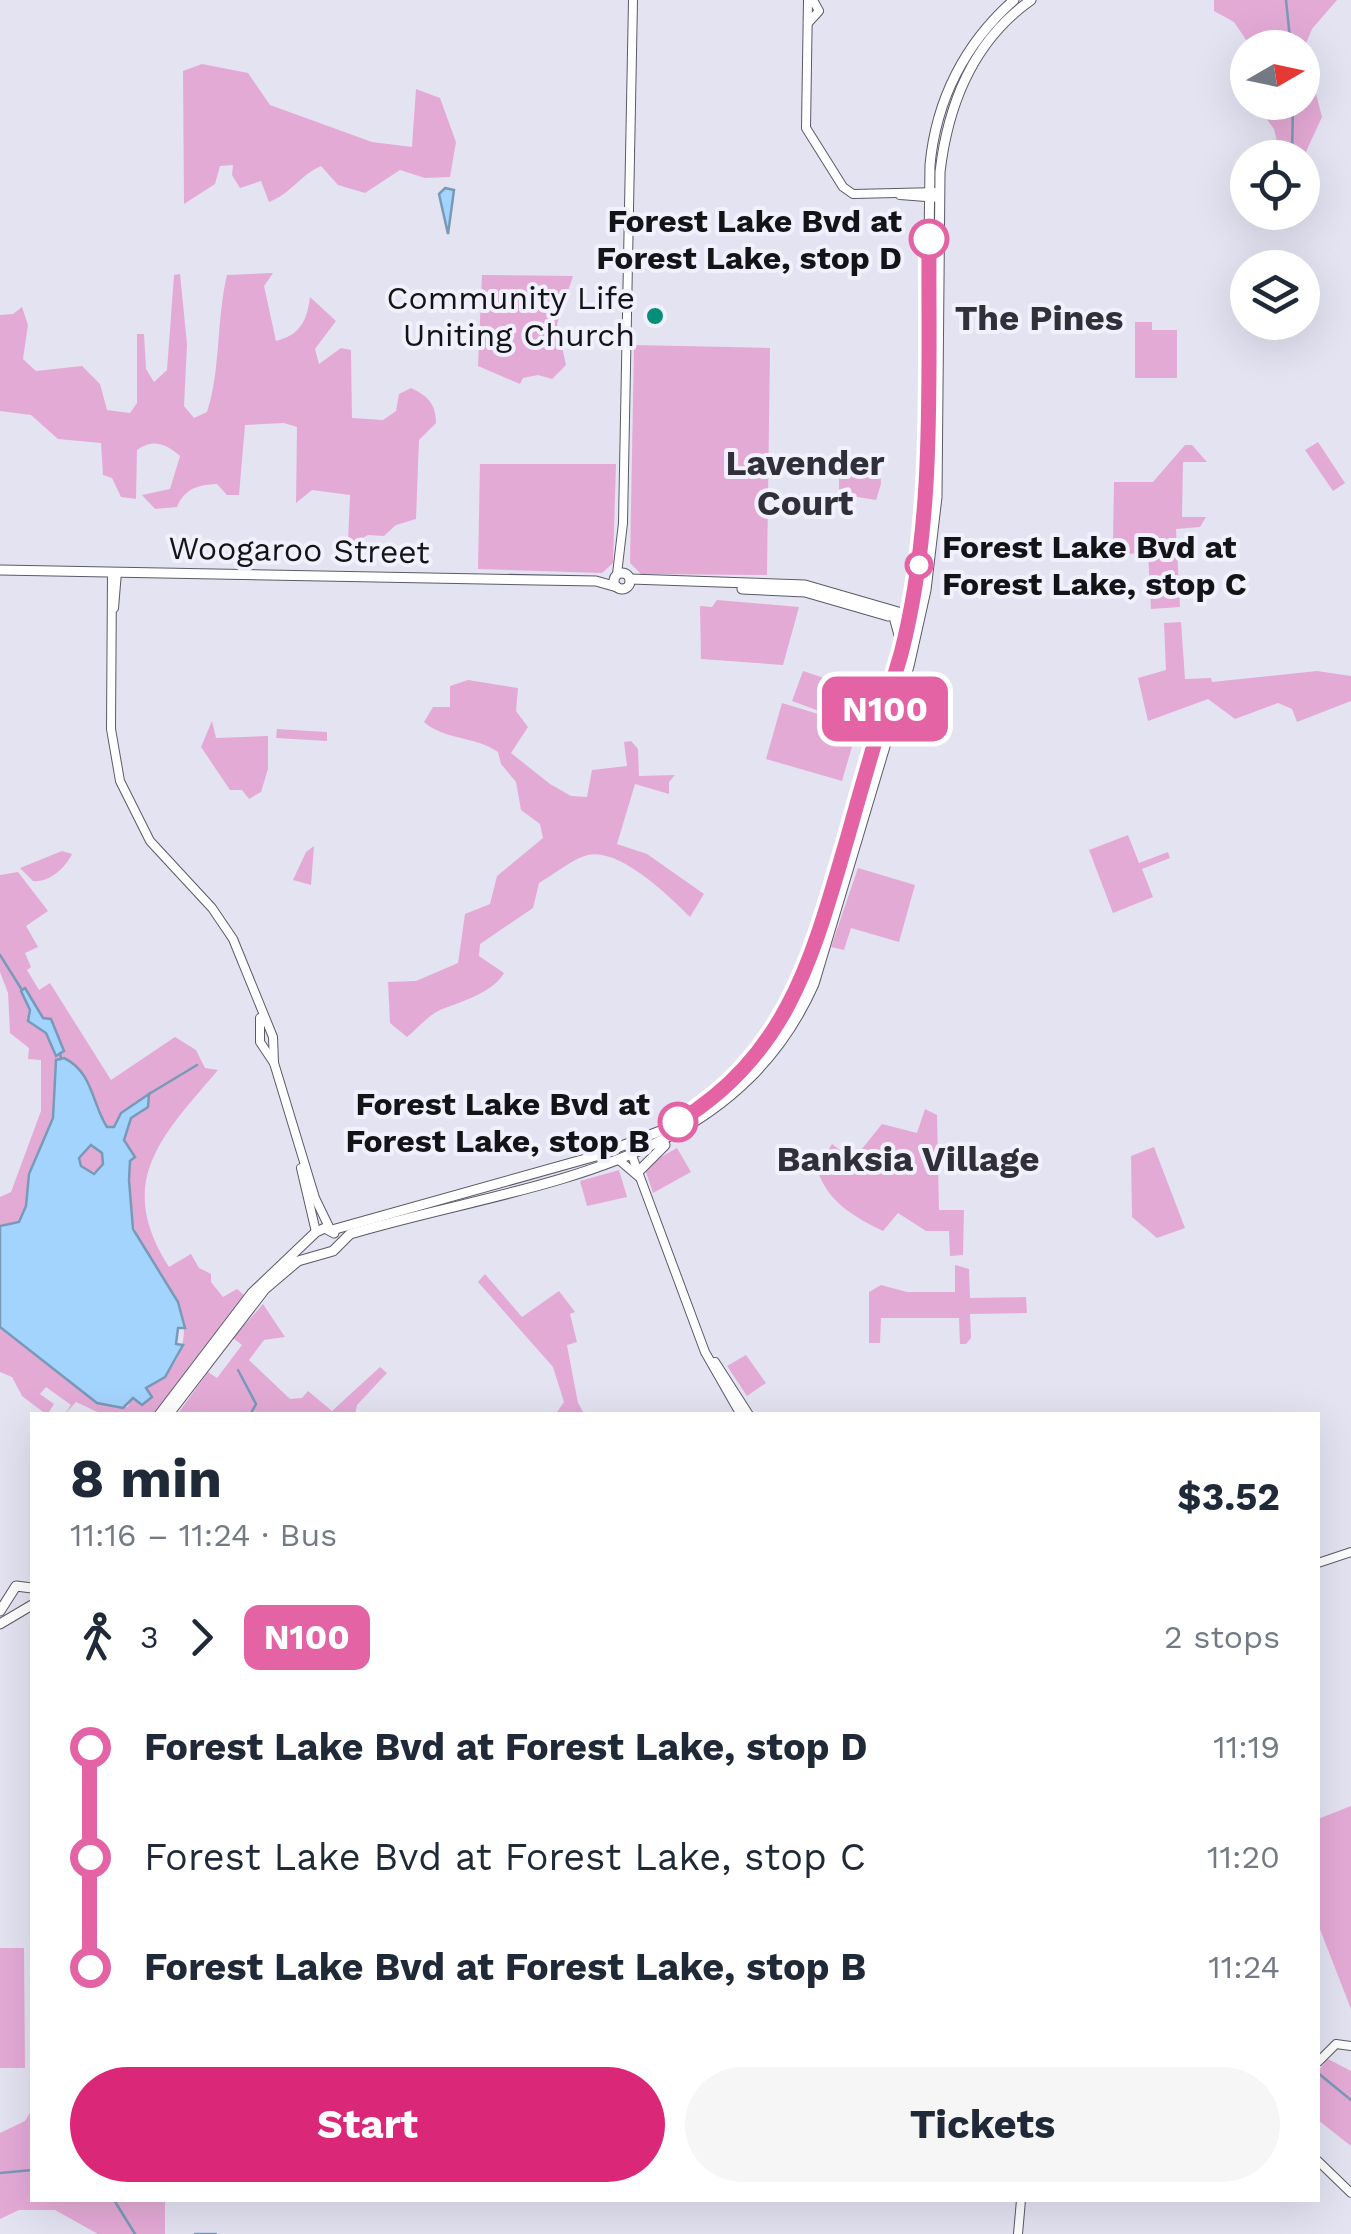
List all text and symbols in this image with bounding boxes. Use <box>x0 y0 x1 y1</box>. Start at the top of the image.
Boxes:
north arrow <box>1230 30 1320 120</box>
map controls <box>1230 30 1320 340</box>
button: locate <box>1230 140 1320 230</box>
place label: Forest Lake Bvd at Forest Lake, stop D <box>596 202 902 277</box>
marker: Forest Lake Bvd at Forest Lake, stop D <box>910 220 948 258</box>
button: layers <box>1230 250 1320 340</box>
place label: Community Life Uniting Church <box>387 279 635 354</box>
district label: The Pines <box>955 297 1123 339</box>
marker: Community Life Uniting Church <box>644 305 666 327</box>
district label: Lavender Court <box>725 442 885 524</box>
place label: Forest Lake Bvd at Forest Lake, stop C <box>942 528 1247 603</box>
street label: Woogaroo Street <box>168 529 430 571</box>
marker: Forest Lake Bvd at Forest Lake, stop C <box>906 552 932 578</box>
line badge: N100 <box>815 676 955 742</box>
text: N100 <box>842 688 928 730</box>
place label: Forest Lake Bvd at Forest Lake, stop B <box>345 1085 650 1160</box>
marker: Forest Lake Bvd at Forest Lake, stop B <box>659 1103 697 1141</box>
district label: Banksia Village <box>777 1138 1039 1180</box>
text: 8 min <box>70 1446 222 1510</box>
text: $3.52 <box>1177 1475 1280 1519</box>
text: 11:16 – 11:24 · Bus <box>70 1516 337 1554</box>
icon: walk <box>70 1610 125 1665</box>
icon: forward <box>174 1610 229 1665</box>
text: N100 <box>264 1616 350 1658</box>
text: 3 <box>140 1618 159 1656</box>
text: 2 stops <box>1164 1618 1280 1656</box>
text: Forest Lake Bvd at Forest Lake, stop D <box>144 1725 868 1769</box>
text: 11:19 <box>1213 1728 1280 1766</box>
text: Forest Lake Bvd at Forest Lake, stop C <box>144 1835 866 1879</box>
text: 11:20 <box>1207 1838 1280 1876</box>
text: Forest Lake Bvd at Forest Lake, stop B <box>144 1945 866 1989</box>
text: 11:24 <box>1208 1948 1280 1986</box>
button: Start <box>70 2067 665 2182</box>
button: Tickets <box>685 2067 1280 2182</box>

